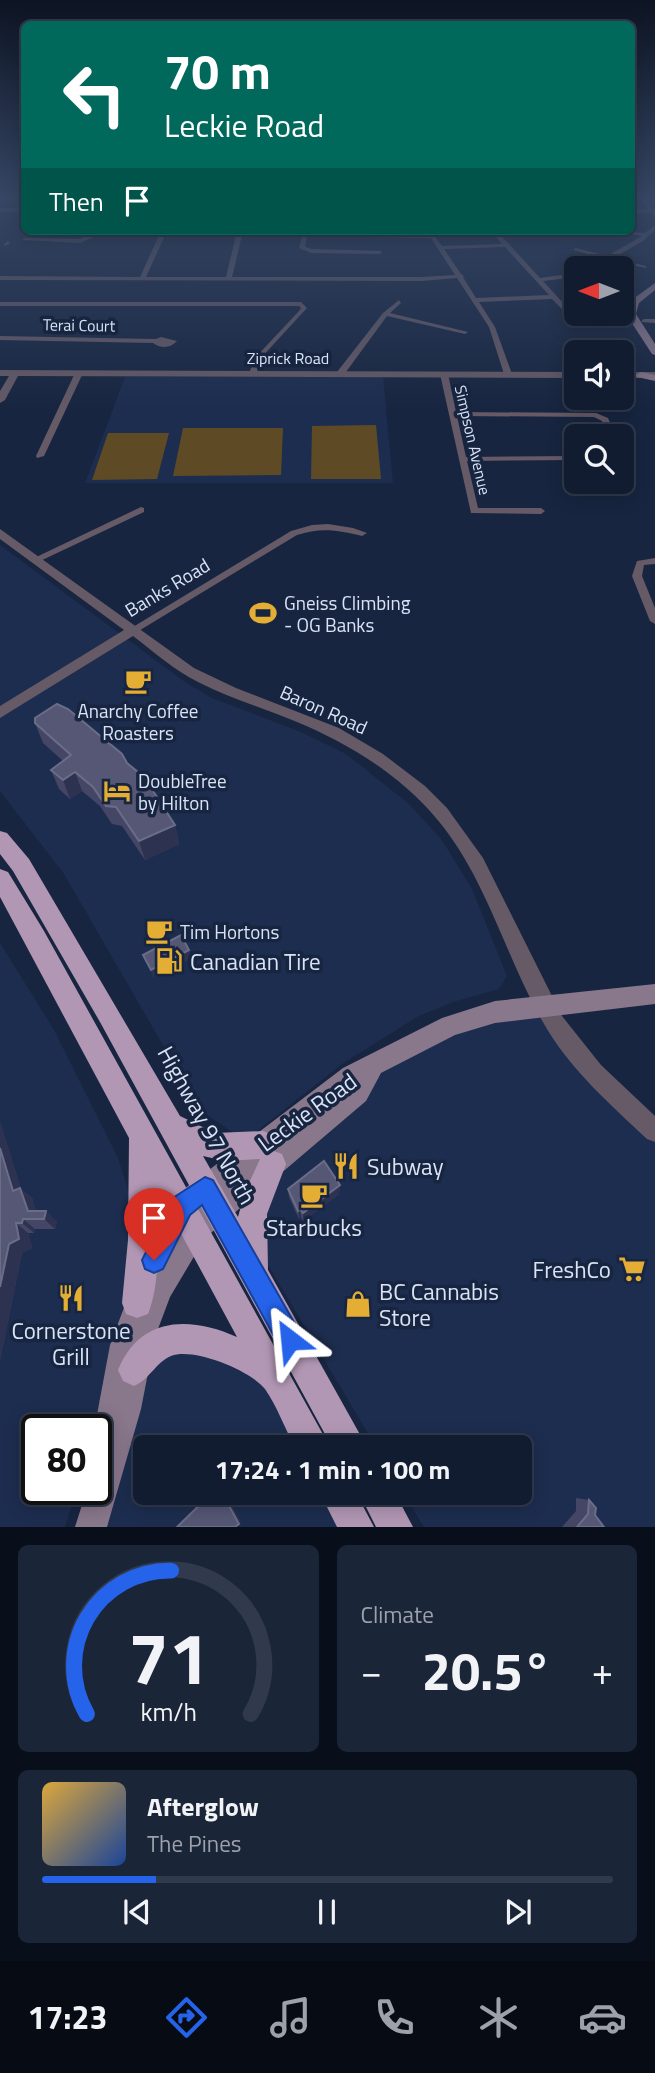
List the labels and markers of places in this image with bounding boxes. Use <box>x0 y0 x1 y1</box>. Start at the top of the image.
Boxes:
place label: Gneiss Climbing - OG Banks <box>284 588 411 639</box>
sports icon: Gneiss Climbing - OG Banks <box>248 598 278 628</box>
cafe icon: Anarchy Coffee Roasters <box>123 666 153 696</box>
place label: Anarchy Coffee Roasters <box>78 696 198 747</box>
place label: DoubleTree by Hilton <box>138 766 227 817</box>
hotel icon: DoubleTree by Hilton <box>102 776 132 806</box>
cafe icon: Tim Hortons <box>144 916 174 946</box>
place label: Tim Hortons <box>180 917 279 946</box>
place label: Canadian Tire <box>190 944 321 979</box>
fuel station icon: Canadian Tire <box>154 946 184 976</box>
place label: Subway <box>367 1149 444 1184</box>
restaurant icon: Subway <box>331 1151 361 1181</box>
cafe icon: Starbucks <box>299 1180 329 1210</box>
pin <box>124 1188 184 1260</box>
place label: Starbucks <box>266 1210 362 1245</box>
place label: FreshCo <box>533 1252 611 1287</box>
supermarket icon: FreshCo <box>617 1254 647 1284</box>
place label: BC Cannabis Store <box>379 1274 499 1335</box>
restaurant icon: Cornerstone Grill <box>56 1283 86 1313</box>
shop icon: BC Cannabis Store <box>343 1289 373 1319</box>
place label: Cornerstone Grill <box>11 1313 131 1374</box>

